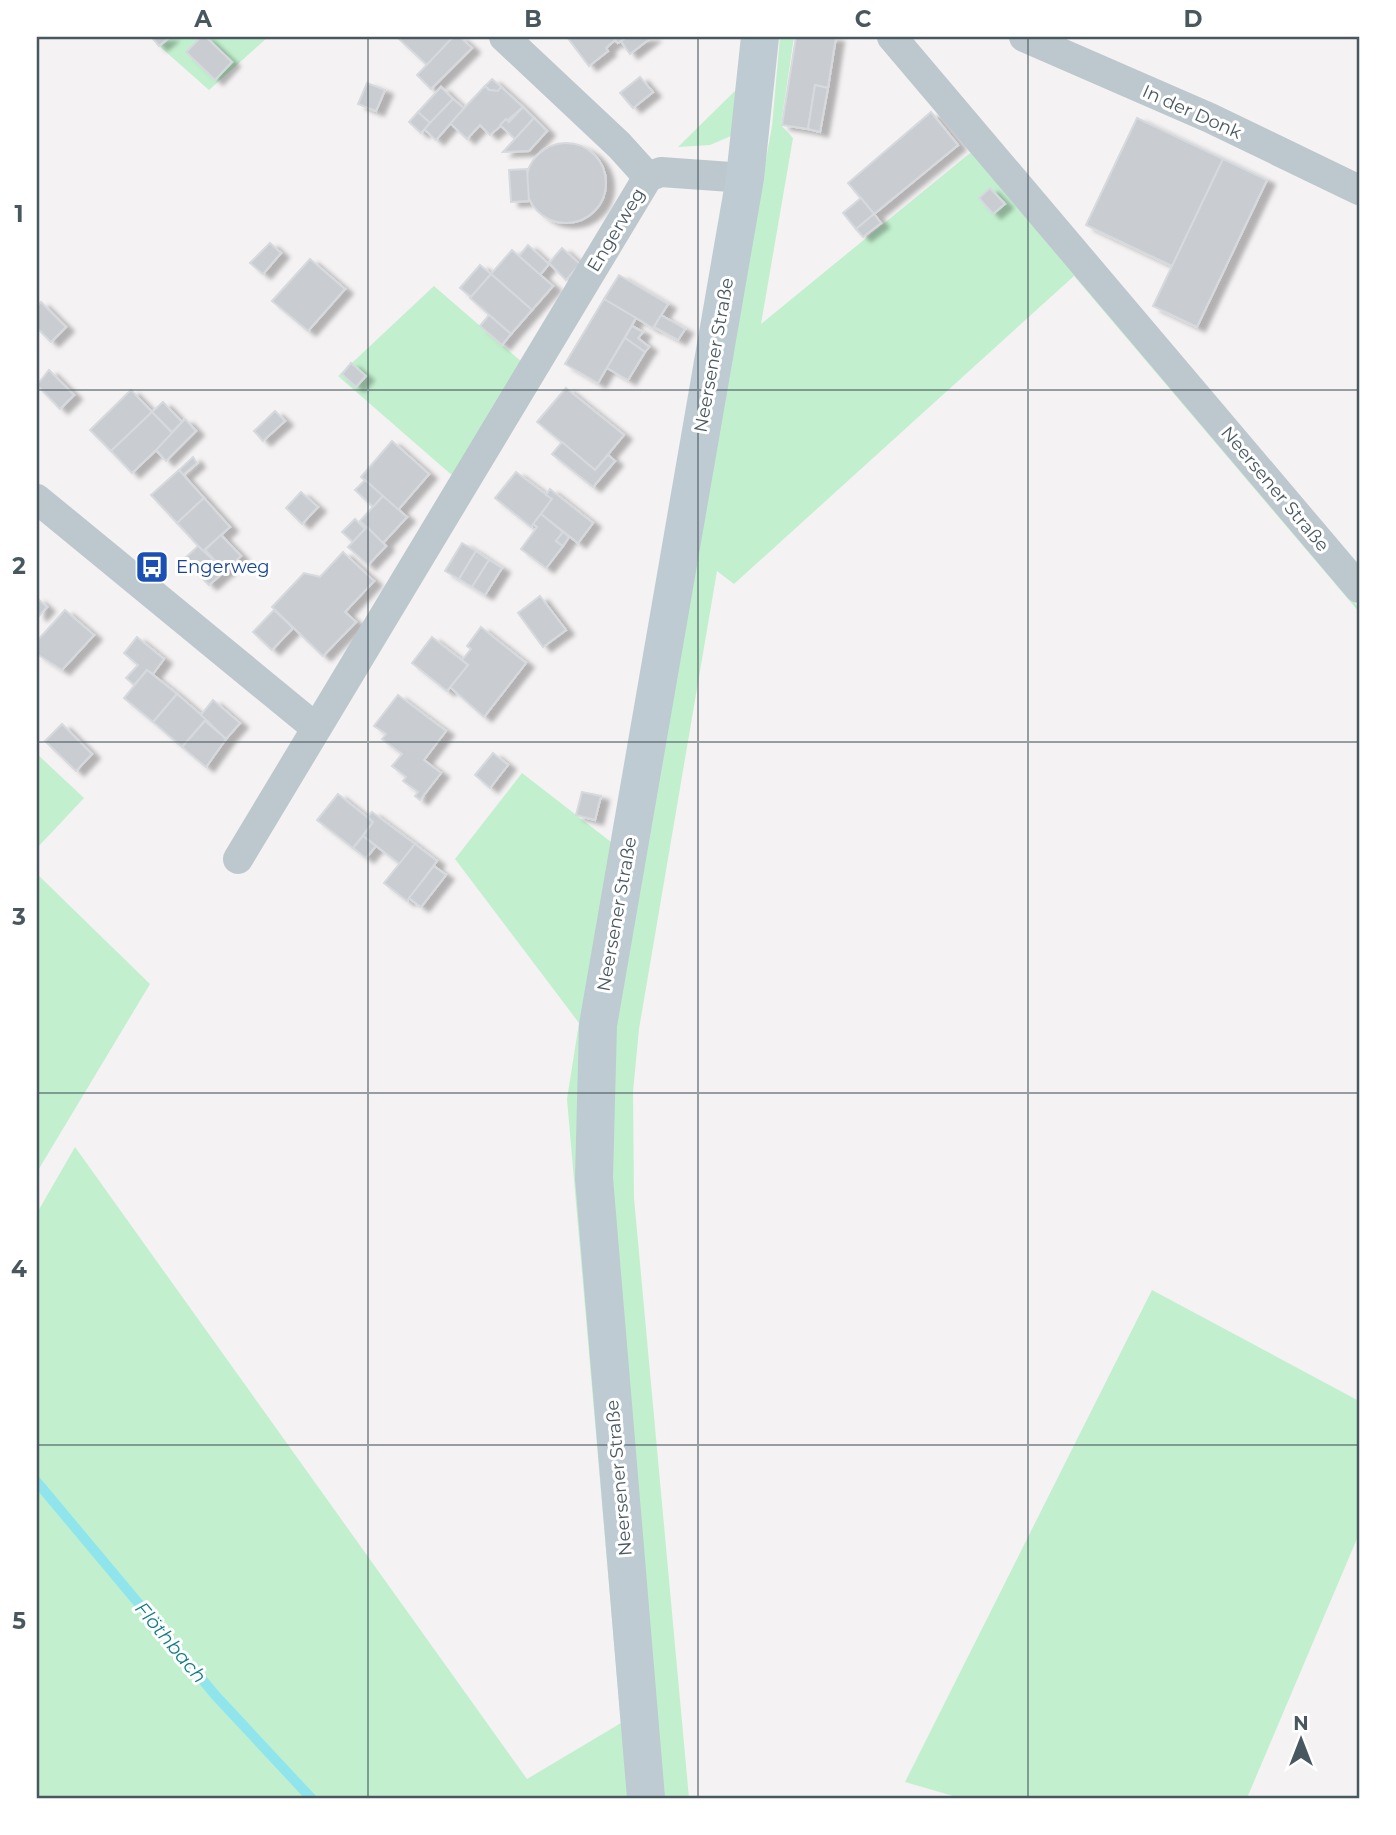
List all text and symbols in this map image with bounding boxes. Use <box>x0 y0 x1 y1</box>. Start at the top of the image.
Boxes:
text: A <box>193 5 212 33</box>
text: B <box>524 5 542 33</box>
text: C <box>855 5 872 33</box>
text: D <box>1184 5 1203 33</box>
street label: In der Donk <box>1139 80 1245 144</box>
street label: Engerweg <box>582 184 650 276</box>
text: 1 <box>14 200 24 228</box>
street label: Neersener Straße <box>690 276 738 434</box>
street label: Neersener Straße <box>1216 422 1334 556</box>
bus stop icon: Engerweg <box>133 548 171 586</box>
text: 2 <box>12 552 26 580</box>
place label: Engerweg <box>176 556 270 578</box>
street label: Neersener Straße <box>593 835 641 993</box>
text: 3 <box>11 903 26 931</box>
text: 4 <box>11 1255 27 1283</box>
street label: Neersener Straße <box>601 1399 637 1557</box>
water label: Flöthbach <box>130 1597 211 1688</box>
text: 5 <box>12 1607 26 1635</box>
north arrow <box>1266 1706 1336 1776</box>
text: N <box>1293 1712 1309 1735</box>

